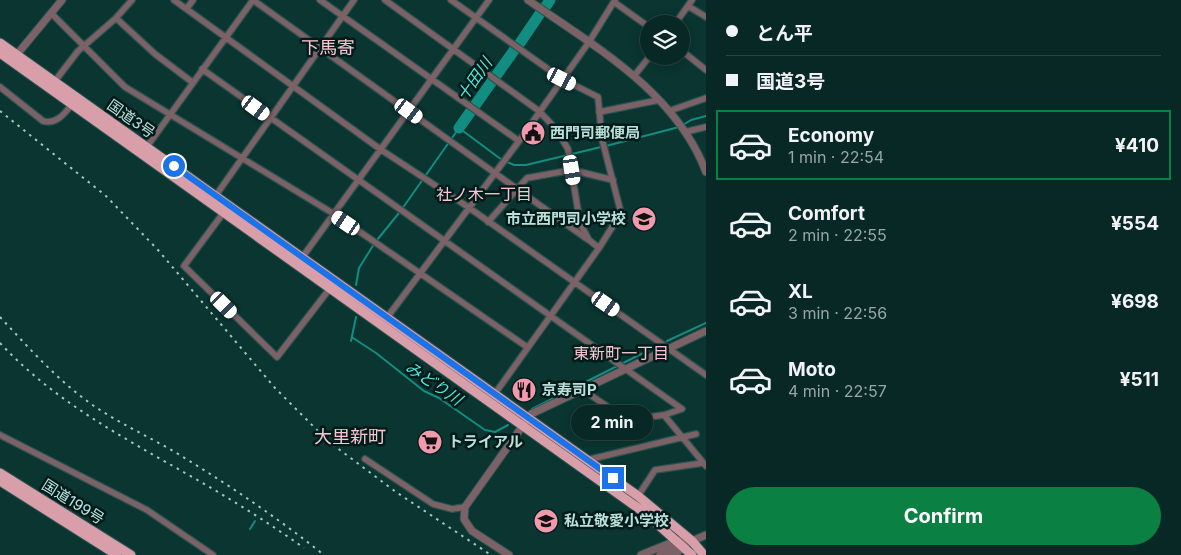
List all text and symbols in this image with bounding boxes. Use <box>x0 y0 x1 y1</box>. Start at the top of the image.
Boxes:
map controls <box>640 15 690 65</box>
button: layers <box>640 15 690 65</box>
text: とん平 <box>756 22 813 45</box>
district label: 下馬寄 <box>301 37 355 58</box>
water label: 十田川 <box>452 52 497 104</box>
car <box>545 66 578 92</box>
text: 国道3号 <box>756 70 825 93</box>
car <box>239 93 272 123</box>
street label: 国道3号 <box>104 95 159 142</box>
car <box>392 96 425 126</box>
public building icon: 西門司郵便局 <box>520 120 546 146</box>
place label: 西門司郵便局 <box>550 123 640 142</box>
icon: car <box>728 123 773 168</box>
text: Economy <box>788 124 874 147</box>
text: ¥410 <box>1115 134 1159 157</box>
text: 1 min · 22:54 <box>788 147 884 167</box>
car <box>562 154 581 186</box>
route start <box>163 155 185 177</box>
district label: 社ノ木一丁目 <box>436 184 532 204</box>
icon: car <box>728 201 773 246</box>
text: Comfort <box>788 202 865 225</box>
school or university icon: 市立西門司小学校 <box>631 206 657 232</box>
car <box>329 208 362 238</box>
place label: 市立西門司小学校 <box>506 209 626 228</box>
text: ¥554 <box>1111 212 1159 235</box>
text: 2 min · 22:55 <box>788 225 887 245</box>
icon: car <box>728 279 773 324</box>
text: XL <box>788 280 813 303</box>
car <box>208 289 239 321</box>
car <box>589 289 622 319</box>
text: ¥698 <box>1111 290 1159 313</box>
text: 3 min · 22:56 <box>788 303 887 323</box>
district label: 東新町一丁目 <box>573 343 669 363</box>
water label: みどり川 <box>402 357 468 410</box>
icon: car <box>728 357 773 402</box>
text: Moto <box>788 358 836 381</box>
text: ¥511 <box>1120 368 1159 391</box>
restaurant icon: 京寿司P <box>511 377 537 403</box>
place label: 京寿司P <box>542 380 597 399</box>
text: 4 min · 22:57 <box>788 381 887 401</box>
callout: 2 min <box>572 406 654 440</box>
text: 2 min <box>591 412 633 432</box>
district label: 大里新町 <box>314 426 386 447</box>
supermarket icon: トライアル <box>417 429 443 455</box>
place label: トライアル <box>448 432 523 451</box>
route end <box>602 467 624 489</box>
street label: 国道199号 <box>39 475 108 528</box>
button: Confirm <box>726 487 1161 545</box>
school or university icon: 私立敬愛小学校 <box>533 508 559 534</box>
place label: 私立敬愛小学校 <box>564 511 669 530</box>

